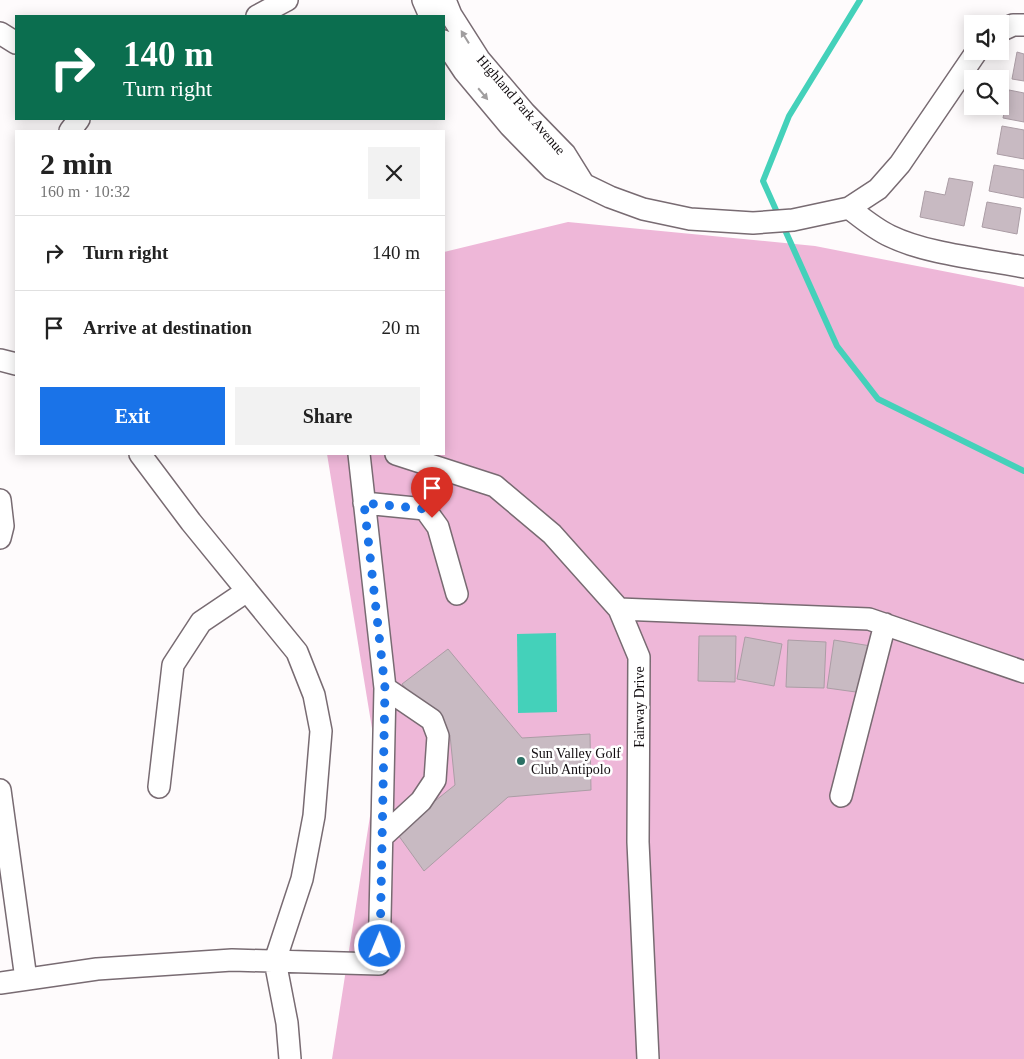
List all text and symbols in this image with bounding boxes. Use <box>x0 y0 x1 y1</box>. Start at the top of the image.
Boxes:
map controls <box>964 15 1009 115</box>
button: sound <box>964 15 1009 60</box>
one-way arrow <box>460 30 470 43</box>
icon: right <box>40 35 105 100</box>
text: 140 m <box>123 35 213 74</box>
street label: Highland Park Avenue <box>474 52 568 158</box>
button: search <box>964 70 1009 115</box>
text: Turn right <box>123 76 212 101</box>
one-way arrow <box>478 87 489 100</box>
text: 2 min <box>40 147 113 180</box>
button: close <box>368 147 420 199</box>
text: 160 m · 10:32 <box>40 183 130 200</box>
icon: right <box>40 239 68 267</box>
text: Turn right <box>83 242 168 263</box>
text: 140 m <box>372 242 420 263</box>
icon: arrive <box>40 314 68 342</box>
text: Arrive at destination <box>83 317 252 338</box>
text: 20 m <box>381 317 420 338</box>
button: Exit <box>40 387 225 445</box>
button: Share <box>235 387 420 445</box>
pin <box>411 467 453 518</box>
icon: arrive <box>418 474 446 502</box>
street label: Fairway Drive <box>632 666 647 748</box>
place label: Sun Valley Golf Club Antipolo <box>531 746 621 777</box>
marker: Sun Valley Golf Club Antipolo <box>515 755 527 767</box>
position arrow <box>353 919 405 971</box>

